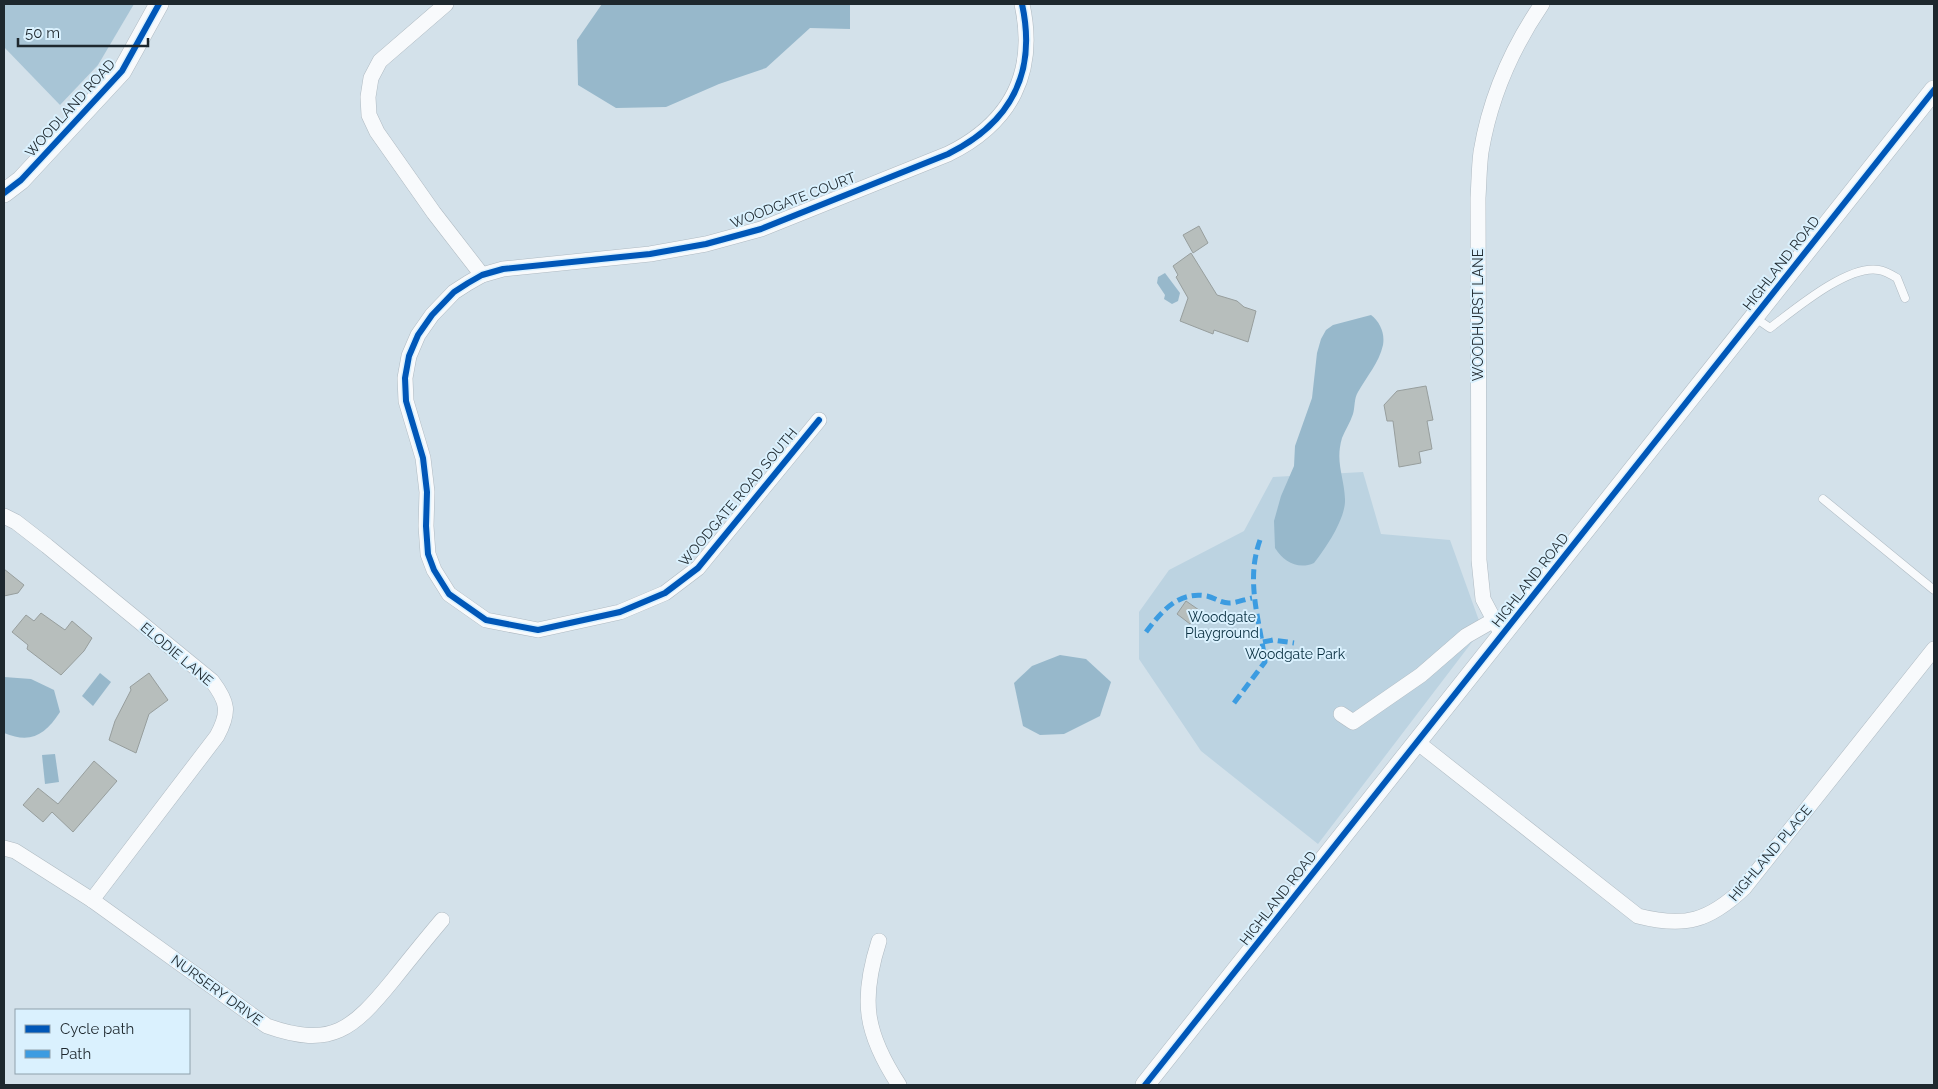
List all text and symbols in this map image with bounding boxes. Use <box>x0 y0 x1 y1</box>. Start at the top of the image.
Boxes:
scale bar <box>18 15 148 47</box>
text: 50 m <box>25 24 60 42</box>
street label: WOODLAND ROAD <box>22 56 118 160</box>
street label: WOODGATE COURT <box>728 169 858 231</box>
street label: HIGHLAND ROAD <box>1739 213 1823 313</box>
street label: WOODHURST LANE <box>1470 249 1486 381</box>
street label: WOODGATE ROAD SOUTH <box>676 425 800 569</box>
street label: HIGHLAND ROAD <box>1488 530 1572 630</box>
park label: Woodgate Playground <box>1185 609 1259 641</box>
street label: ELODIE LANE <box>138 619 216 689</box>
park label: Woodgate Park <box>1245 646 1346 662</box>
street label: HIGHLAND PLACE <box>1725 802 1815 904</box>
street label: HIGHLAND ROAD <box>1236 848 1320 948</box>
street label: NURSERY DRIVE <box>168 951 266 1029</box>
legend <box>15 1009 190 1074</box>
text: Cycle path <box>60 1020 134 1038</box>
text: Path <box>60 1045 91 1063</box>

